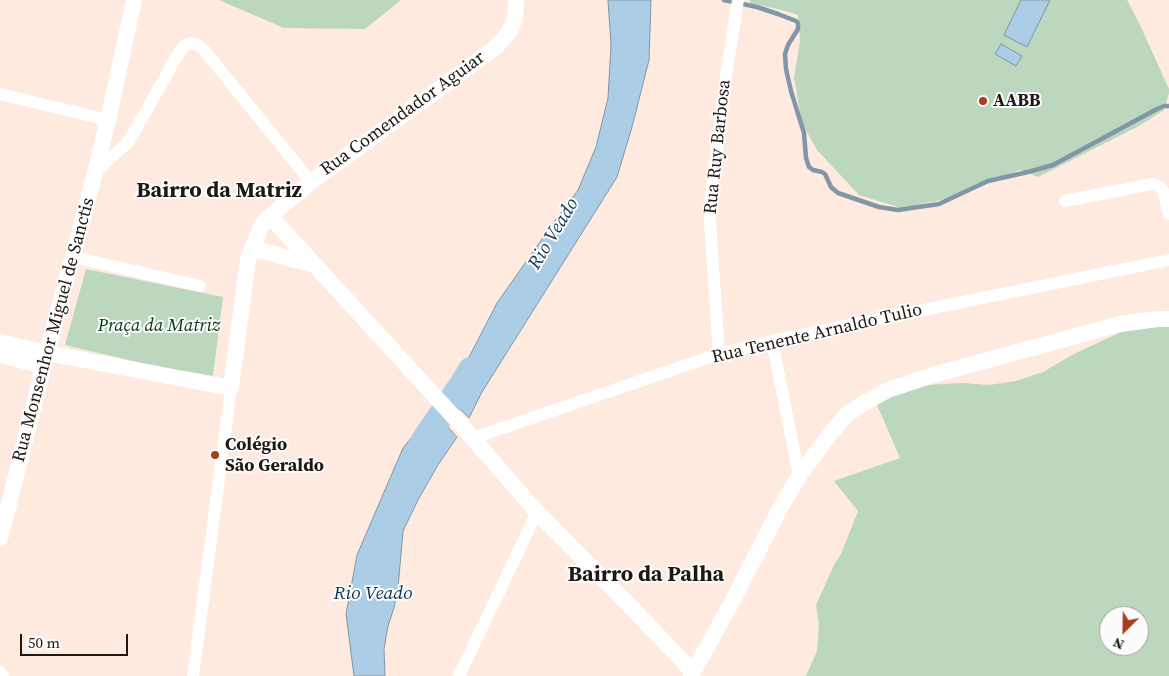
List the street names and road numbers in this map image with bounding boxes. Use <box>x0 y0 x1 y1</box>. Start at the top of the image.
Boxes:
street label: Rua Comendador Aguiar <box>317 47 489 181</box>
street label: Rua Ruy Barbosa <box>700 78 736 216</box>
street label: Rua Monsenhor Miguel de Sanctis <box>8 195 100 465</box>
street label: Rua Tenente Arnaldo Tulio <box>710 299 924 369</box>

